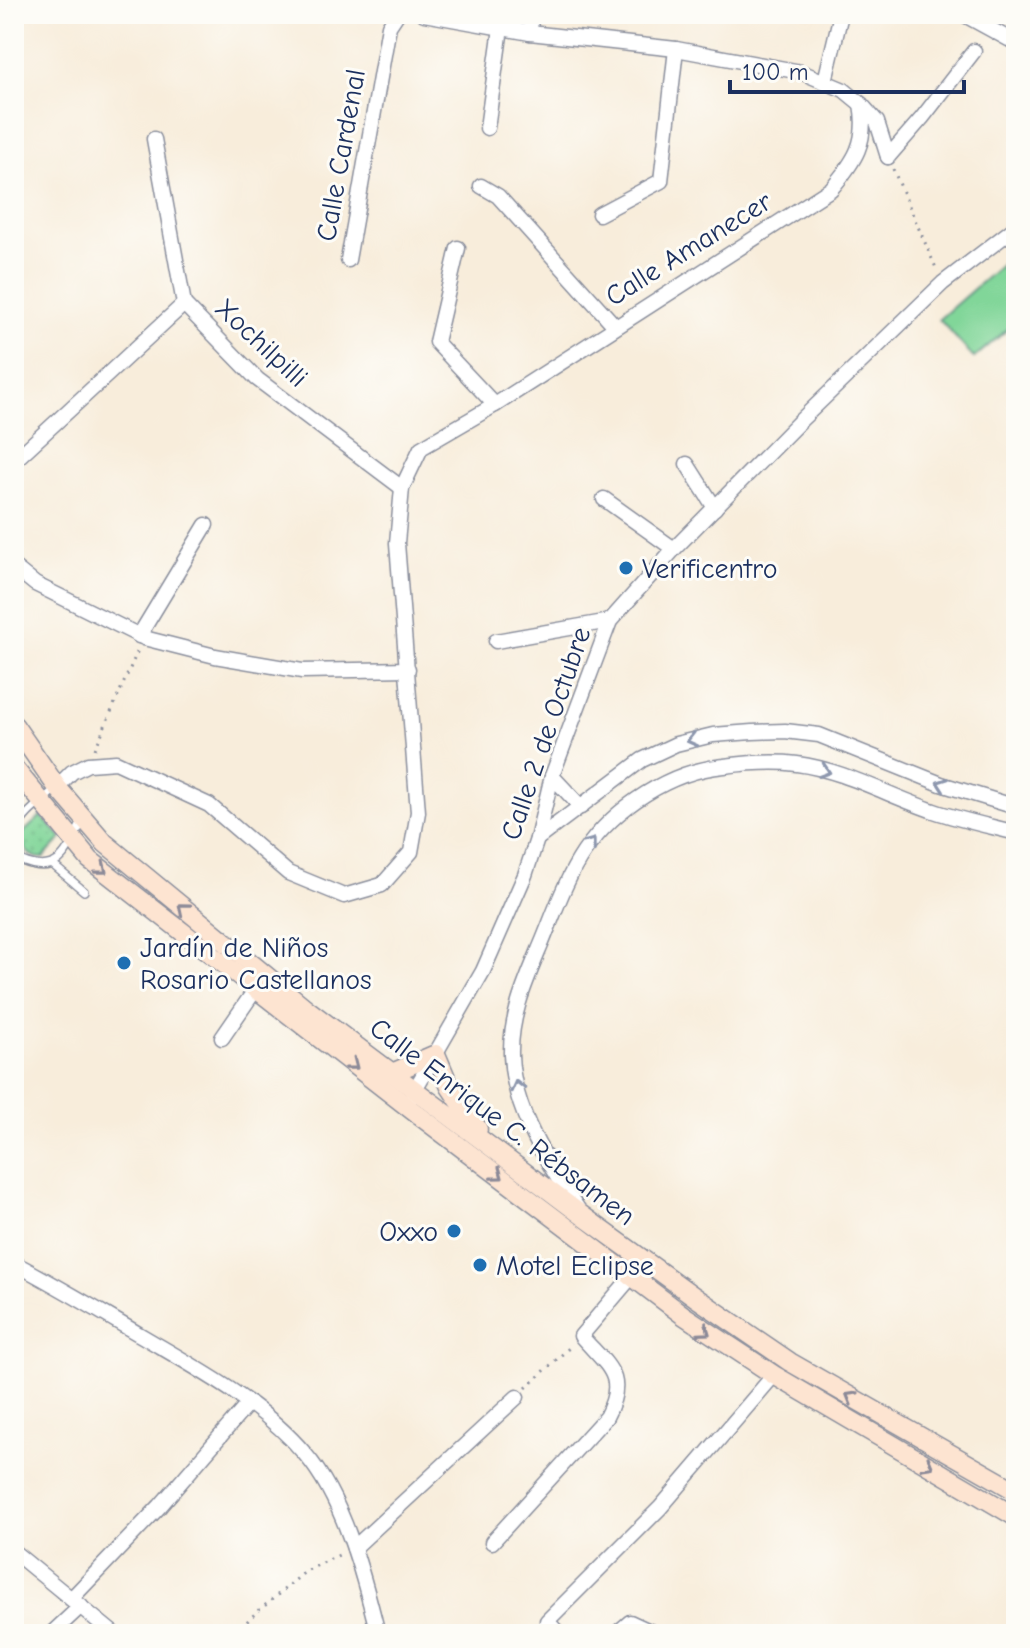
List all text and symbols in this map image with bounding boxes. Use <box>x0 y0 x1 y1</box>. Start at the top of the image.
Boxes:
scale bar <box>730 44 964 94</box>
text: 100 m <box>742 58 809 86</box>
street label: Calle Cardenal <box>310 67 372 244</box>
street label: Calle Amanecer <box>600 185 777 313</box>
street label: Xochilpilli <box>208 292 314 394</box>
place label: Verificentro <box>642 553 777 585</box>
marker: Verificentro <box>617 559 635 577</box>
street label: Calle 2 de Octubre <box>495 623 597 844</box>
one-way arrow <box>685 731 699 748</box>
one-way arrow <box>817 762 831 778</box>
one-way arrow <box>935 777 949 793</box>
one-way arrow <box>582 838 596 852</box>
one-way arrow <box>93 859 107 874</box>
one-way arrow <box>178 903 192 918</box>
place label: Jardín de Niños Rosario Castellanos <box>140 932 372 996</box>
marker: Jardín de Niños Rosario Castellanos <box>115 954 133 972</box>
street label: Calle Enrique C. Rébsamen <box>363 1012 641 1232</box>
one-way arrow <box>344 1056 359 1070</box>
one-way arrow <box>509 1079 526 1093</box>
one-way arrow <box>489 1165 503 1179</box>
place label: Oxxo <box>379 1216 438 1248</box>
marker: Oxxo <box>445 1222 463 1240</box>
place label: Motel Eclipse <box>496 1250 654 1282</box>
marker: Motel Eclipse <box>471 1256 489 1274</box>
one-way arrow <box>697 1321 711 1336</box>
one-way arrow <box>845 1391 860 1407</box>
one-way arrow <box>919 1455 934 1471</box>

